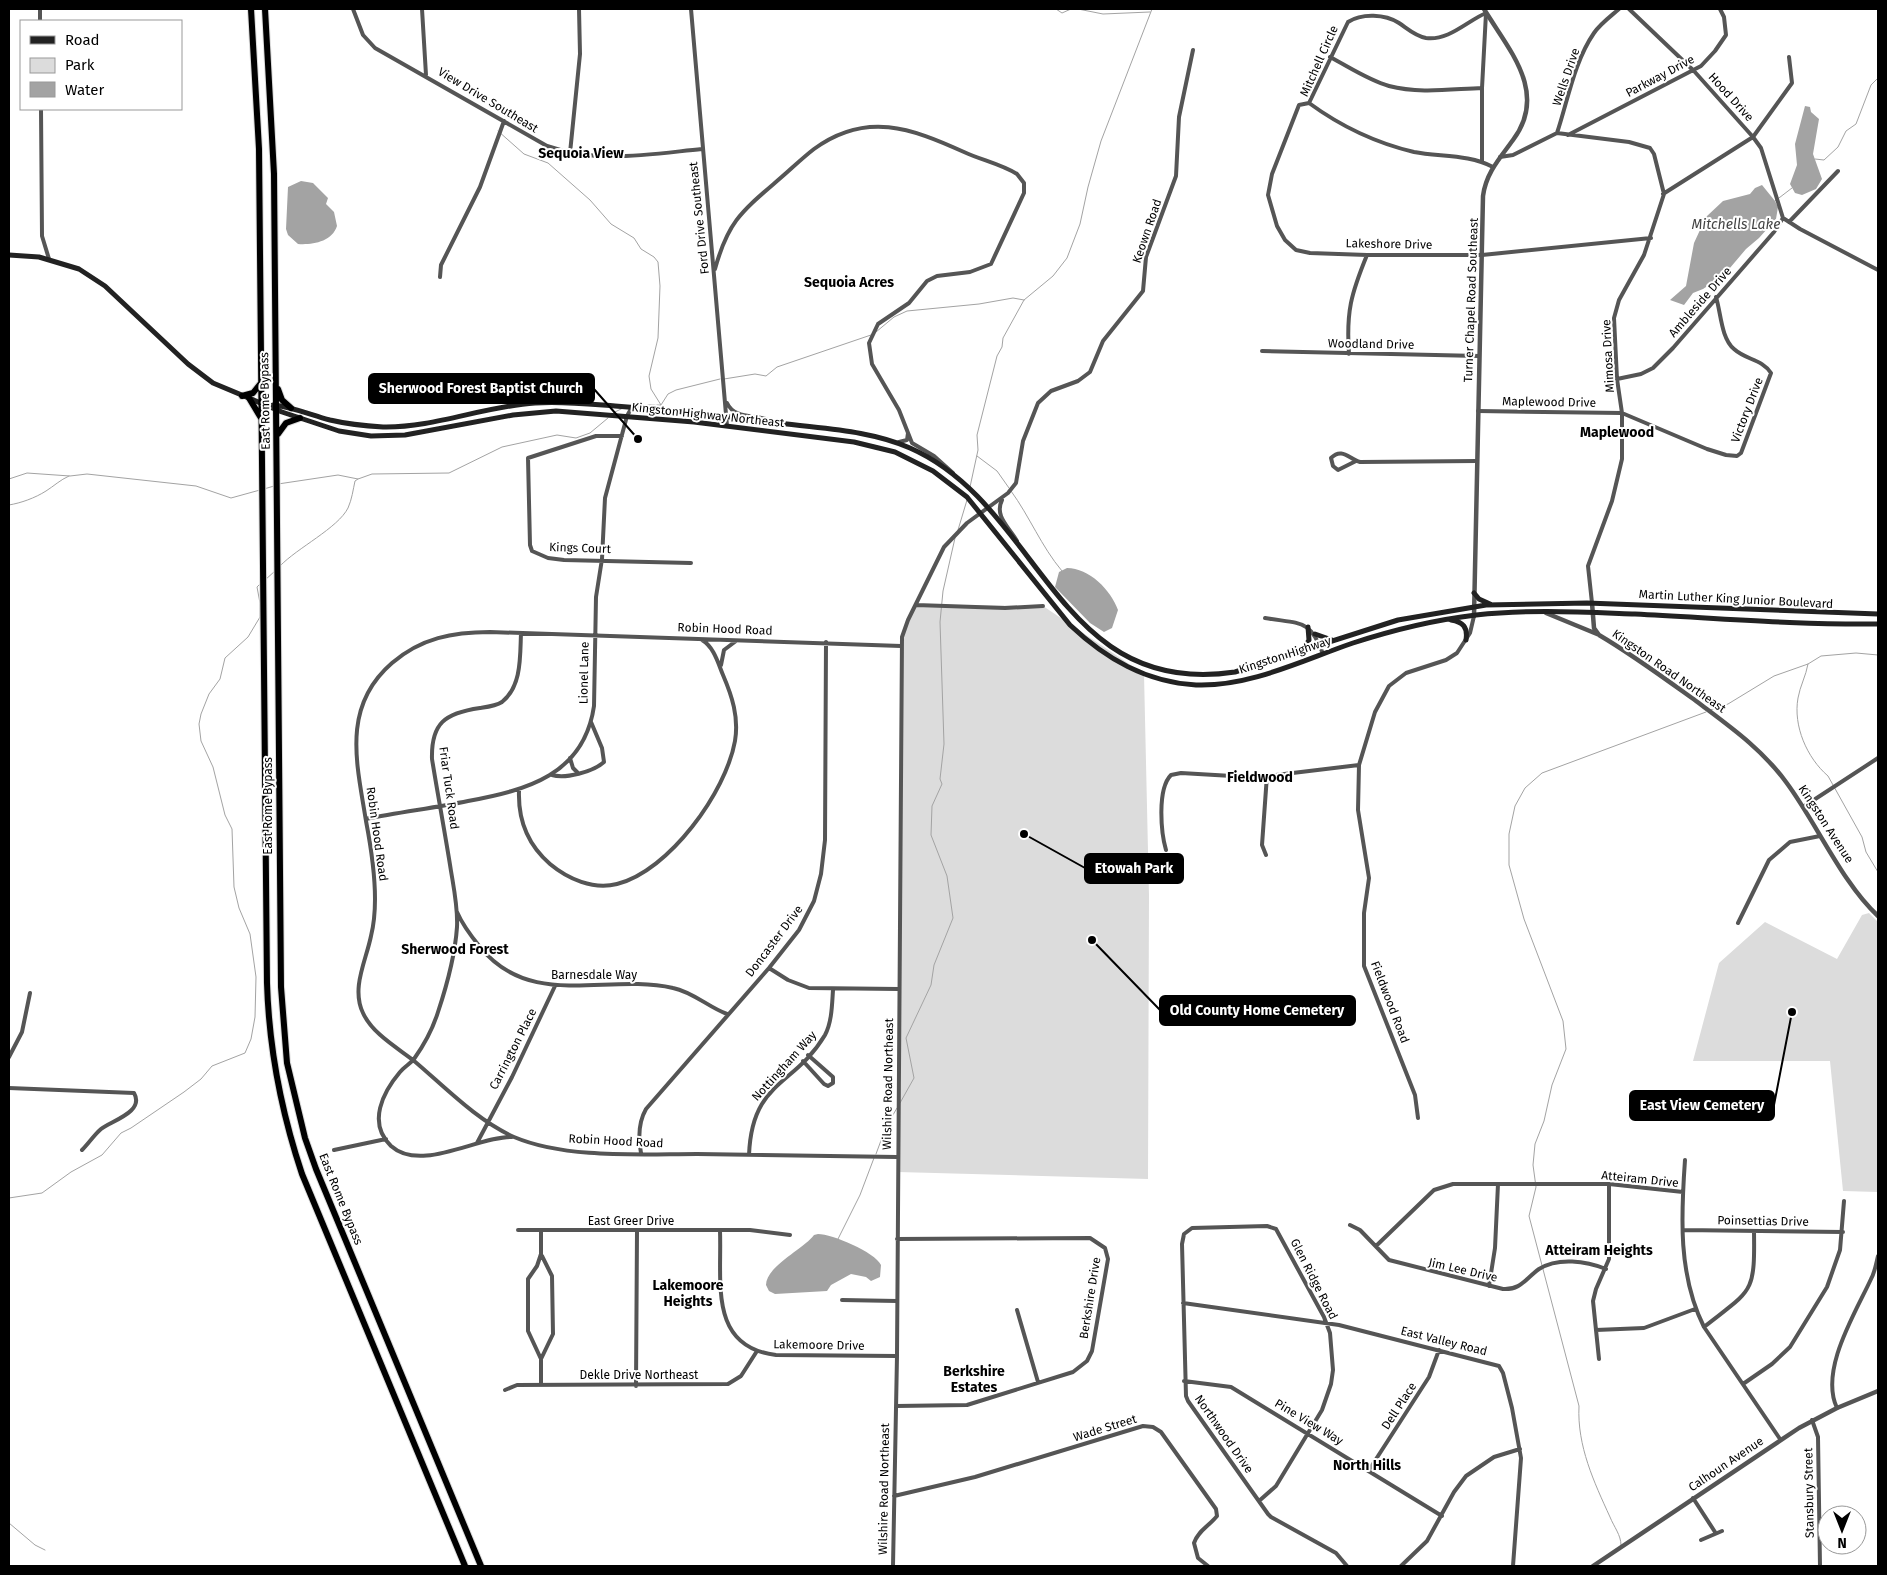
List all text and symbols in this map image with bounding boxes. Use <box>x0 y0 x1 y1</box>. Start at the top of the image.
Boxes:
legend <box>20 20 182 110</box>
street label: Mitchell Circle <box>1297 23 1341 99</box>
text: Road <box>65 31 100 49</box>
street label: Wells Drive <box>1550 46 1582 108</box>
street label: Parkway Drive <box>1623 52 1697 100</box>
text: Park <box>65 56 95 74</box>
street label: View Drive Southeast <box>435 65 541 136</box>
street label: Hood Drive <box>1705 70 1757 124</box>
text: Water <box>65 81 104 99</box>
district label: Sequoia View <box>538 145 624 162</box>
street label: Ford Drive Southeast <box>686 160 712 275</box>
street label: Keown Road <box>1129 197 1165 265</box>
water label: Mitchells Lake <box>1692 216 1780 233</box>
street label: Turner Chapel Road Southeast <box>1461 217 1481 383</box>
street label: Lakeshore Drive <box>1346 236 1432 252</box>
street label: Ambleside Drive <box>1666 264 1734 340</box>
district label: Sequoia Acres <box>804 274 894 291</box>
street label: Mimosa Drive <box>1599 319 1617 393</box>
street label: Woodland Drive <box>1328 336 1414 352</box>
street label: East Rome Bypass <box>257 352 273 450</box>
callout: Sherwood Forest Baptist Church <box>369 374 594 403</box>
street label: Victory Drive <box>1728 375 1766 445</box>
text: Sherwood Forest Baptist Church <box>379 380 583 397</box>
street label: Maplewood Drive <box>1502 394 1596 410</box>
street label: Kingston Highway Northeast <box>631 400 786 430</box>
district label: Maplewood <box>1580 424 1654 441</box>
street label: Kings Court <box>549 540 612 556</box>
street label: Martin Luther King Junior Boulevard <box>1638 587 1834 611</box>
street label: Robin Hood Road <box>677 620 773 638</box>
street label: Kingston Road Northeast <box>1610 626 1729 716</box>
street label: Kingston Highway <box>1237 633 1333 677</box>
street label: Lionel Lane <box>576 642 592 704</box>
street label: Friar Tuck Road <box>436 746 462 830</box>
street label: East Rome Bypass <box>261 757 275 855</box>
district label: Fieldwood <box>1227 769 1293 786</box>
street label: Kingston Avenue <box>1795 782 1857 866</box>
street label: Robin Hood Road <box>363 786 391 882</box>
callout: Etowah Park <box>1085 854 1183 883</box>
text: Etowah Park <box>1095 860 1174 877</box>
street label: Doncaster Drive <box>743 902 805 980</box>
district label: Sherwood Forest <box>401 941 509 958</box>
street label: Fieldwood Road <box>1368 959 1412 1045</box>
street label: Barnesdale Way <box>551 968 637 982</box>
callout: Old County Home Cemetery <box>1160 996 1355 1025</box>
text: Old County Home Cemetery <box>1170 1002 1345 1019</box>
street label: Carrington Place <box>486 1006 540 1092</box>
street label: Wilshire Road Northeast <box>880 1017 896 1150</box>
street label: Nottingham Way <box>749 1028 819 1104</box>
callout: East View Cemetery <box>1630 1091 1774 1120</box>
text: East View Cemetery <box>1640 1097 1765 1114</box>
street label: Robin Hood Road <box>568 1132 664 1150</box>
street label: East Rome Bypass <box>316 1151 366 1247</box>
street label: Atteiram Drive <box>1601 1168 1679 1190</box>
street label: Poinsettias Drive <box>1717 1213 1809 1229</box>
street label: East Greer Drive <box>588 1214 674 1228</box>
street label: Glen Ridge Road <box>1288 1236 1340 1322</box>
district label: Atteiram Heights <box>1544 1242 1653 1259</box>
street label: Jim Lee Drive <box>1427 1255 1499 1285</box>
street label: Berkshire Drive <box>1077 1256 1103 1340</box>
district label: Lakemoore Heights <box>652 1277 724 1310</box>
street label: East Valley Road <box>1399 1323 1489 1359</box>
street label: Lakemoore Drive <box>773 1337 865 1353</box>
district label: Berkshire Estates <box>943 1363 1005 1396</box>
street label: Dekle Drive Northeast <box>580 1368 699 1382</box>
street label: Dell Place <box>1379 1380 1419 1432</box>
street label: Northwood Drive <box>1192 1392 1256 1476</box>
street label: Pine View Way <box>1272 1396 1346 1448</box>
street label: Wade Street <box>1072 1412 1139 1444</box>
street label: Wilshire Road Northeast <box>876 1422 892 1555</box>
street label: Calhoun Avenue <box>1686 1434 1766 1494</box>
street label: Stansbury Street <box>1801 1447 1817 1538</box>
district label: North Hills <box>1333 1457 1401 1474</box>
north arrow <box>1817 1505 1867 1555</box>
text: N <box>1837 1534 1847 1551</box>

